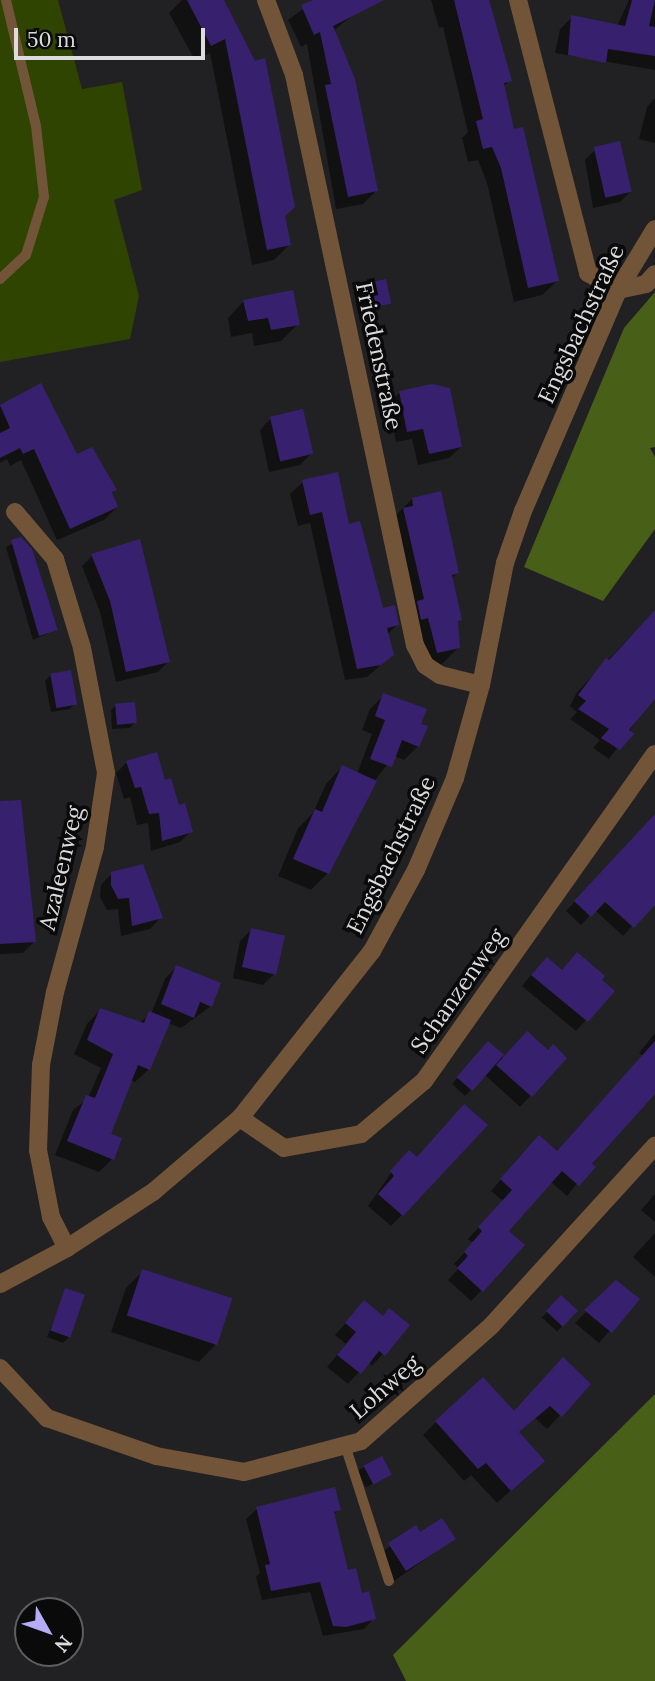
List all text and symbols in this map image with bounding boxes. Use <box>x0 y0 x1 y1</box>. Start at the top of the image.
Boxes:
scale bar <box>18 14 208 58</box>
text: 50 m <box>27 26 76 53</box>
street label: Engsbachstraße <box>532 240 630 408</box>
street label: Friedenstraße <box>350 279 408 433</box>
street label: Engsbachstraße <box>341 772 441 938</box>
street label: Azaleenweg <box>33 803 89 933</box>
street label: Schanzenweg <box>405 923 511 1059</box>
street label: Lohweg <box>344 1349 426 1425</box>
north arrow <box>14 1597 84 1667</box>
text: N <box>50 1631 77 1658</box>

